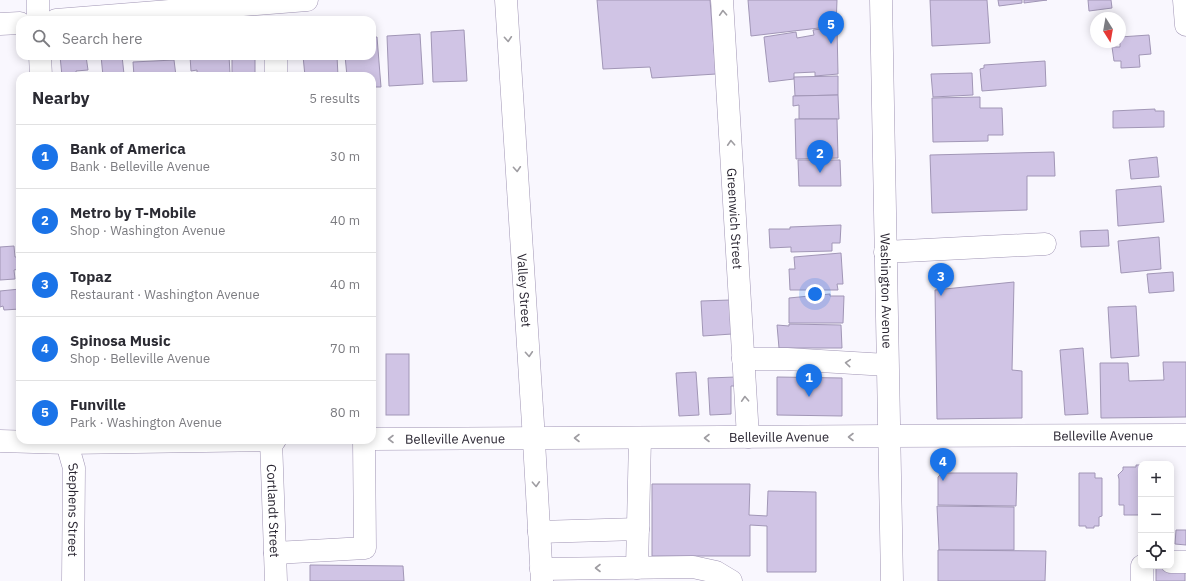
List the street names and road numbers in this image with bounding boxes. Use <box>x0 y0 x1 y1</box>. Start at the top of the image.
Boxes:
street label: Greenwich Street <box>723 168 746 270</box>
street label: Washington Avenue <box>876 233 896 349</box>
street label: Valley Street <box>513 253 535 328</box>
street label: Belleville Avenue <box>1053 427 1153 444</box>
street label: Belleville Avenue <box>729 428 829 446</box>
street label: Belleville Avenue <box>405 430 505 448</box>
street label: Stephens Street <box>64 461 82 557</box>
street label: Cortlandt Street <box>263 464 283 558</box>

